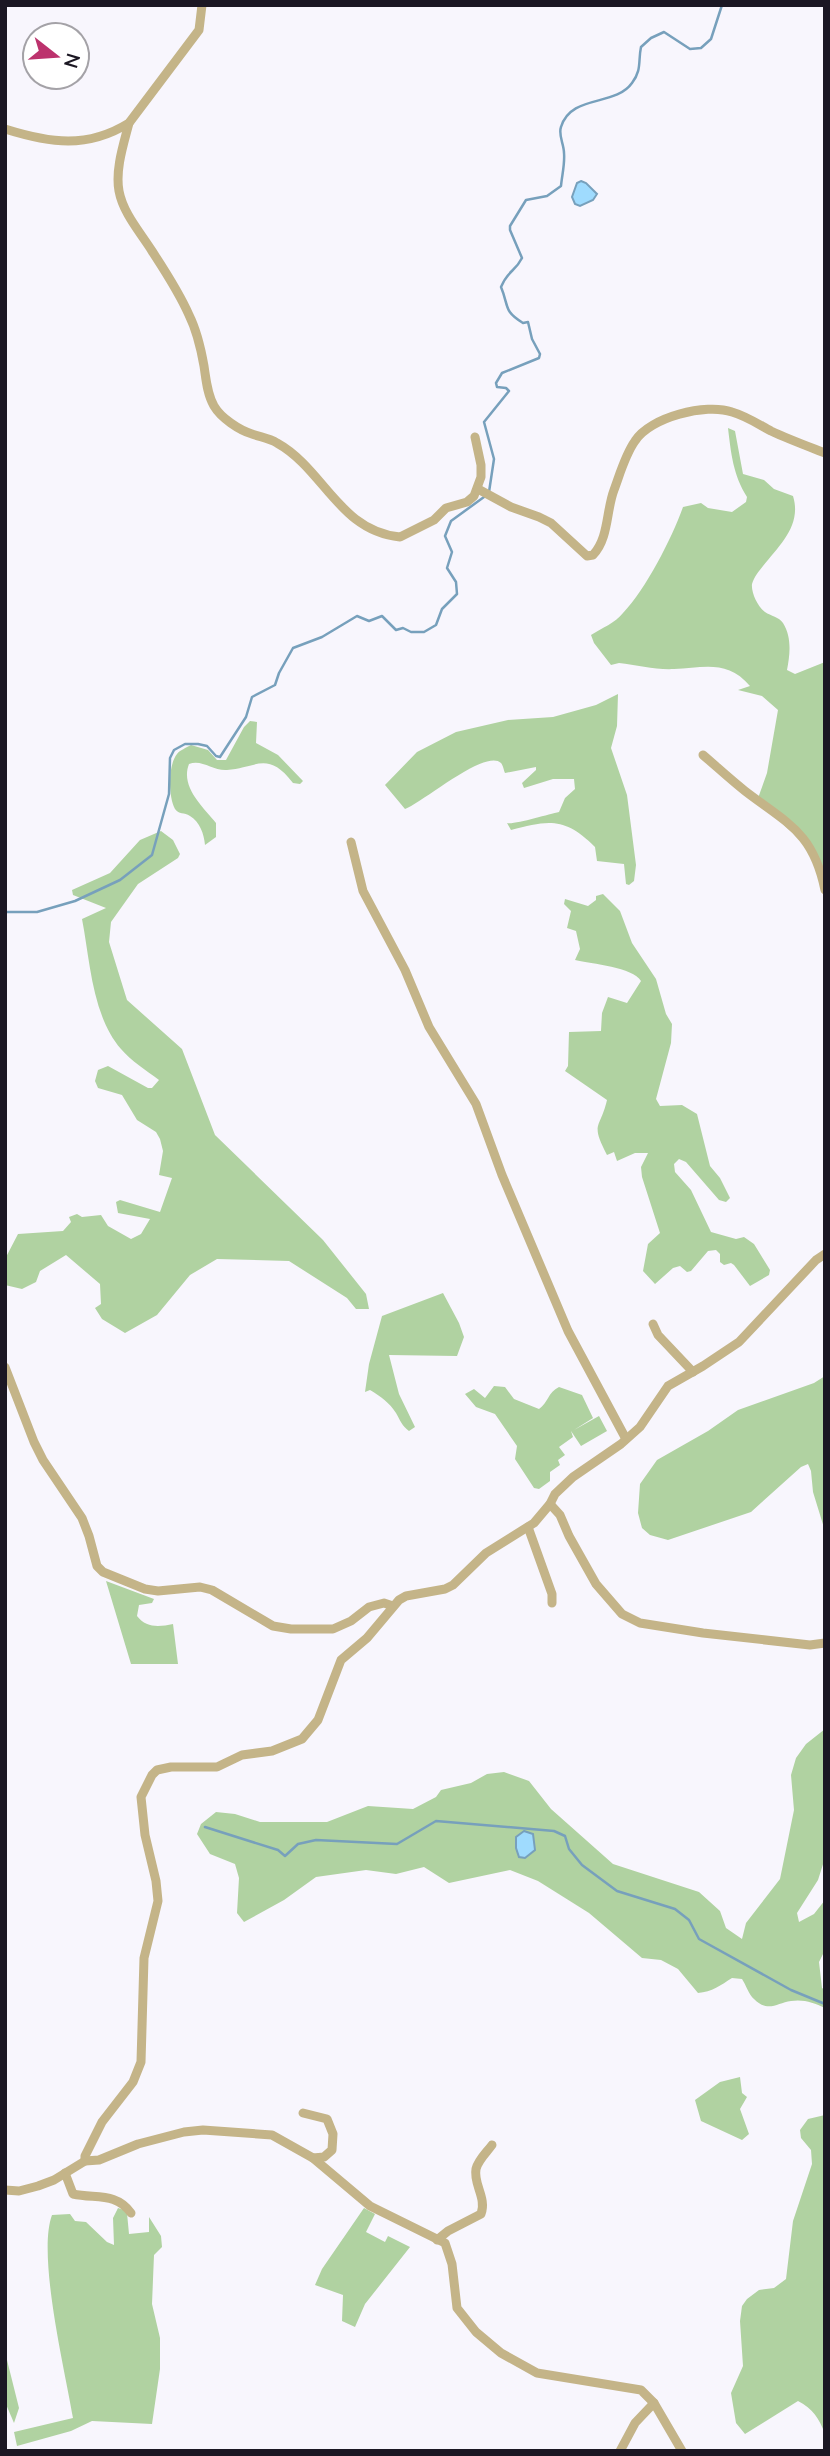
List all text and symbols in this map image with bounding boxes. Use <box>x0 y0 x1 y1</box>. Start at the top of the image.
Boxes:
north arrow <box>21 21 91 91</box>
text: N <box>57 50 86 71</box>

